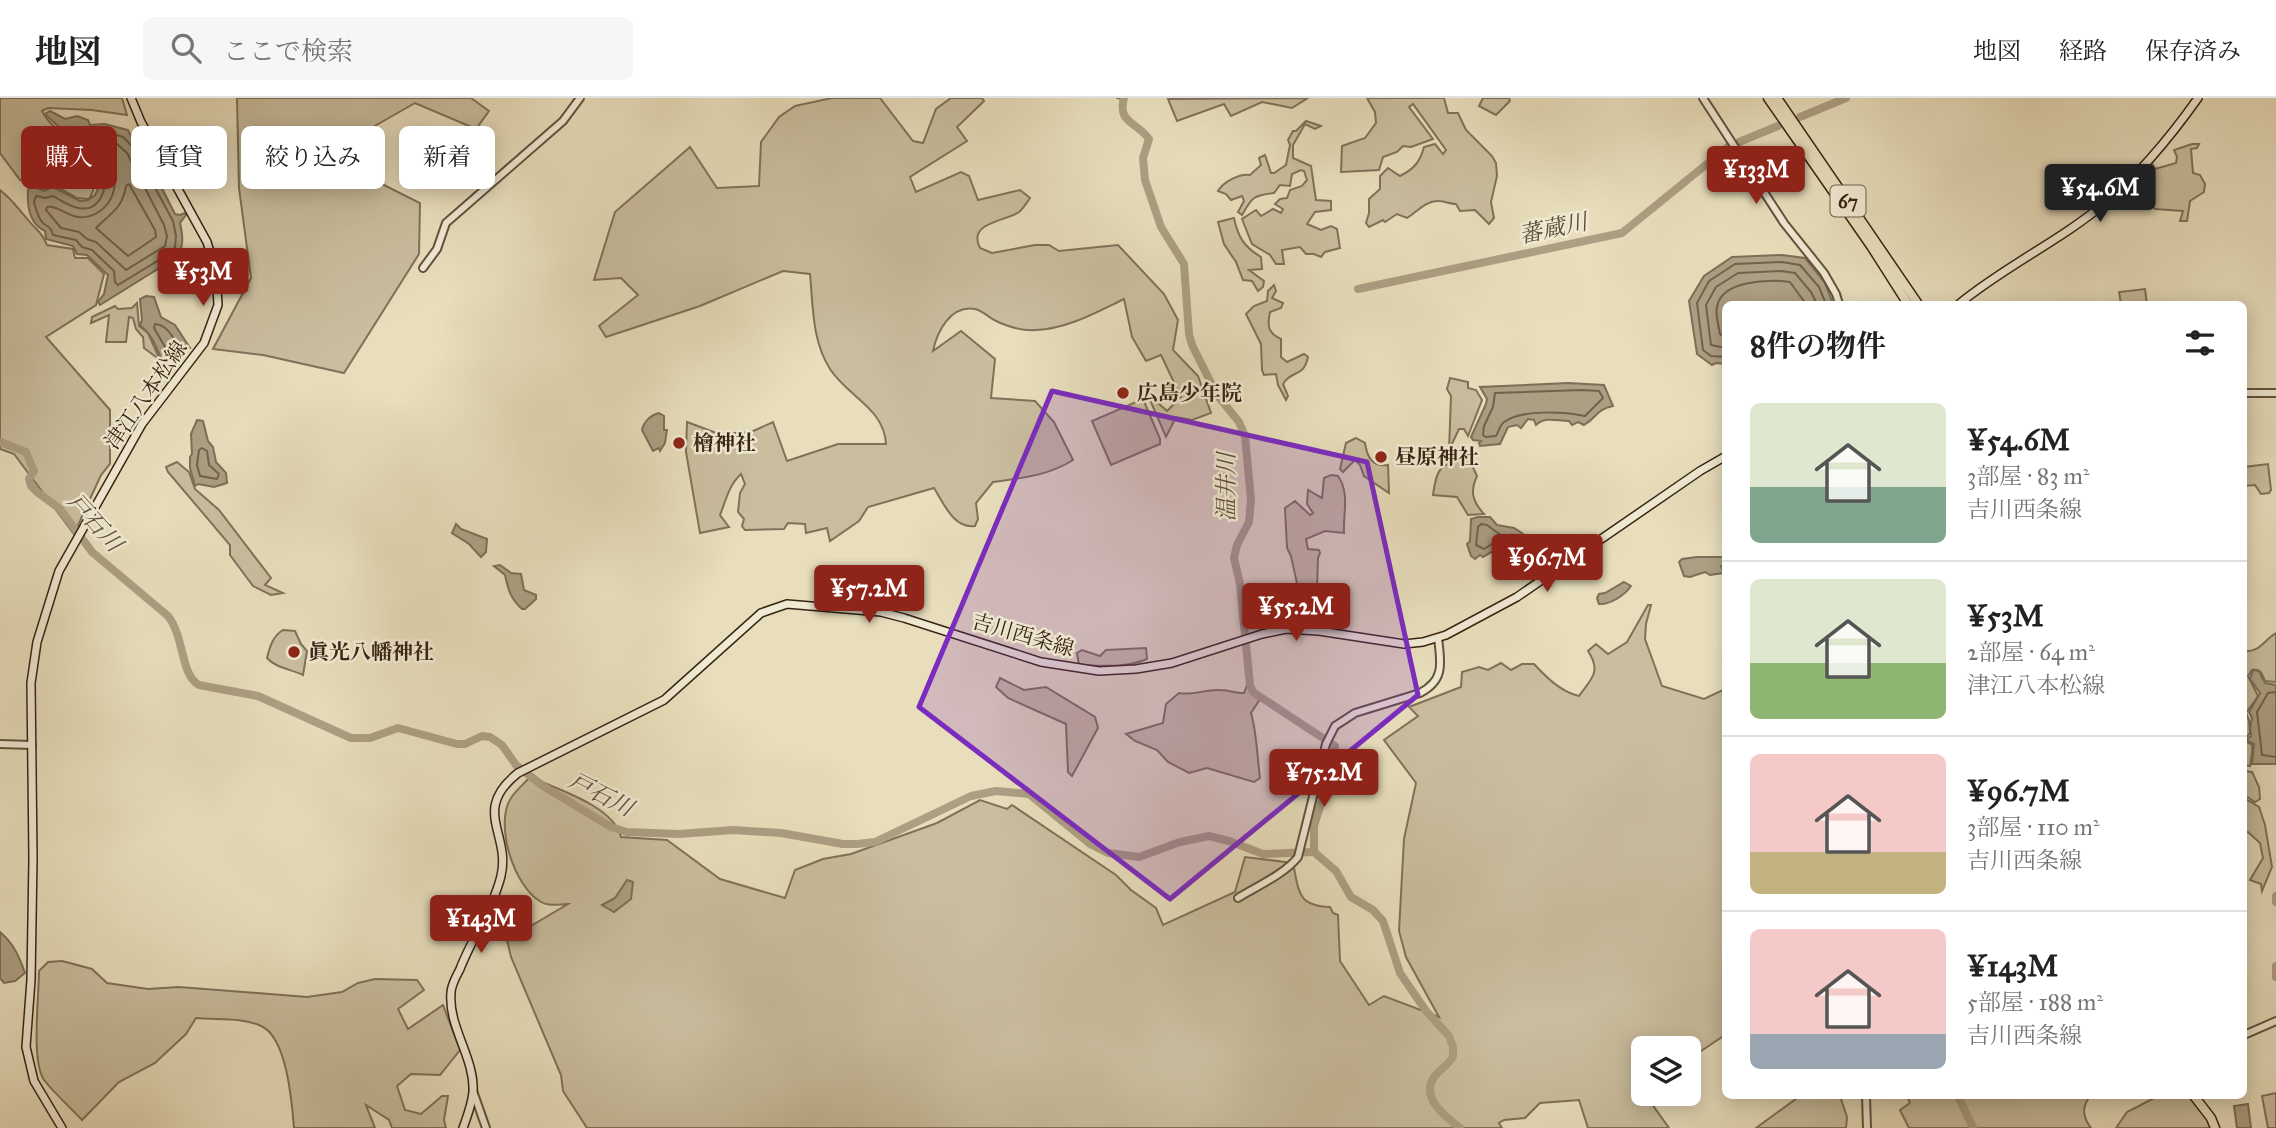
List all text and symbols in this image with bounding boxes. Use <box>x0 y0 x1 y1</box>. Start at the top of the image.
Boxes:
search box <box>143 17 633 80</box>
icon: search <box>167 29 205 67</box>
text: 地図 <box>35 32 101 72</box>
text: ここで検索 <box>223 35 353 67</box>
text: 地図 <box>1973 36 2021 66</box>
text: 経路 <box>2059 36 2107 66</box>
text: 保存済み <box>2145 36 2241 66</box>
chip: 購入 <box>21 126 117 189</box>
chip: 賃貸 <box>131 126 227 189</box>
chip: 絞り込み <box>241 126 385 189</box>
chip: 新着 <box>399 126 495 189</box>
pin: ¥133M <box>1707 146 1805 206</box>
text: ¥133M <box>1723 155 1789 183</box>
pin: ¥54.6M <box>2043 164 2157 224</box>
text: ¥54.6M <box>2061 173 2139 201</box>
road number: 67 <box>1830 186 1866 216</box>
water label: 蕃蔵川 <box>1516 207 1593 249</box>
pin: ¥53M <box>162 248 244 308</box>
text: ¥53M <box>174 257 232 285</box>
icon: filters <box>2181 324 2219 362</box>
text: 8件の物件 <box>1750 328 1886 364</box>
street label: 津江八本松線 <box>99 336 193 454</box>
place label: 広島少年院 <box>1137 380 1242 406</box>
marker: 広島少年院 <box>1115 385 1131 401</box>
text: ¥54.6M <box>1967 422 2070 458</box>
place label: 檜神社 <box>693 430 756 456</box>
icon: home <box>1806 431 1890 515</box>
marker: 檜神社 <box>671 435 687 451</box>
place label: 昼原神社 <box>1395 444 1479 470</box>
marker: 昼原神社 <box>1373 449 1389 465</box>
water label: 温井川 <box>1212 450 1240 522</box>
text: 3部屋 · 83 m² <box>1967 462 2090 490</box>
water label: 戸石川 <box>62 487 130 559</box>
text: 吉川西条線 <box>1967 495 2082 523</box>
pin: ¥96.7M <box>1490 534 1604 594</box>
text: ¥96.7M <box>1508 543 1586 571</box>
pin: ¥57.2M <box>812 566 926 625</box>
text: ¥57.2M <box>830 574 908 602</box>
pin: ¥55.2M <box>1239 584 1353 643</box>
text: ¥55.2M <box>1258 592 1334 620</box>
text: ¥53M <box>1967 598 2044 634</box>
icon: home <box>1806 607 1890 691</box>
street label: 吉川西条線 <box>969 608 1077 662</box>
text: 2部屋 · 64 m² <box>1967 638 2095 666</box>
place label: 眞光八幡神社 <box>308 639 434 665</box>
marker: 眞光八幡神社 <box>286 644 302 660</box>
text: 津江八本松線 <box>1967 671 2105 699</box>
pin: ¥75.2M <box>1267 750 1381 809</box>
text: ¥75.2M <box>1285 758 1363 786</box>
water label: 戸石川 <box>564 766 641 823</box>
text: ¥96.7M <box>1967 773 2070 809</box>
icon: home <box>1806 782 1890 866</box>
text: 3部屋 · 110 m² <box>1967 813 2100 841</box>
text: 吉川西条線 <box>1967 846 2082 874</box>
pin: ¥143M <box>432 896 530 955</box>
text: ¥143M <box>446 904 516 932</box>
text: ¥143M <box>1967 948 2058 984</box>
icon: home <box>1806 957 1890 1041</box>
text: 5部屋 · 188 m² <box>1967 988 2103 1016</box>
text: 吉川西条線 <box>1967 1021 2082 1049</box>
map controls <box>1631 1036 1701 1106</box>
button: layers <box>1631 1036 1701 1106</box>

